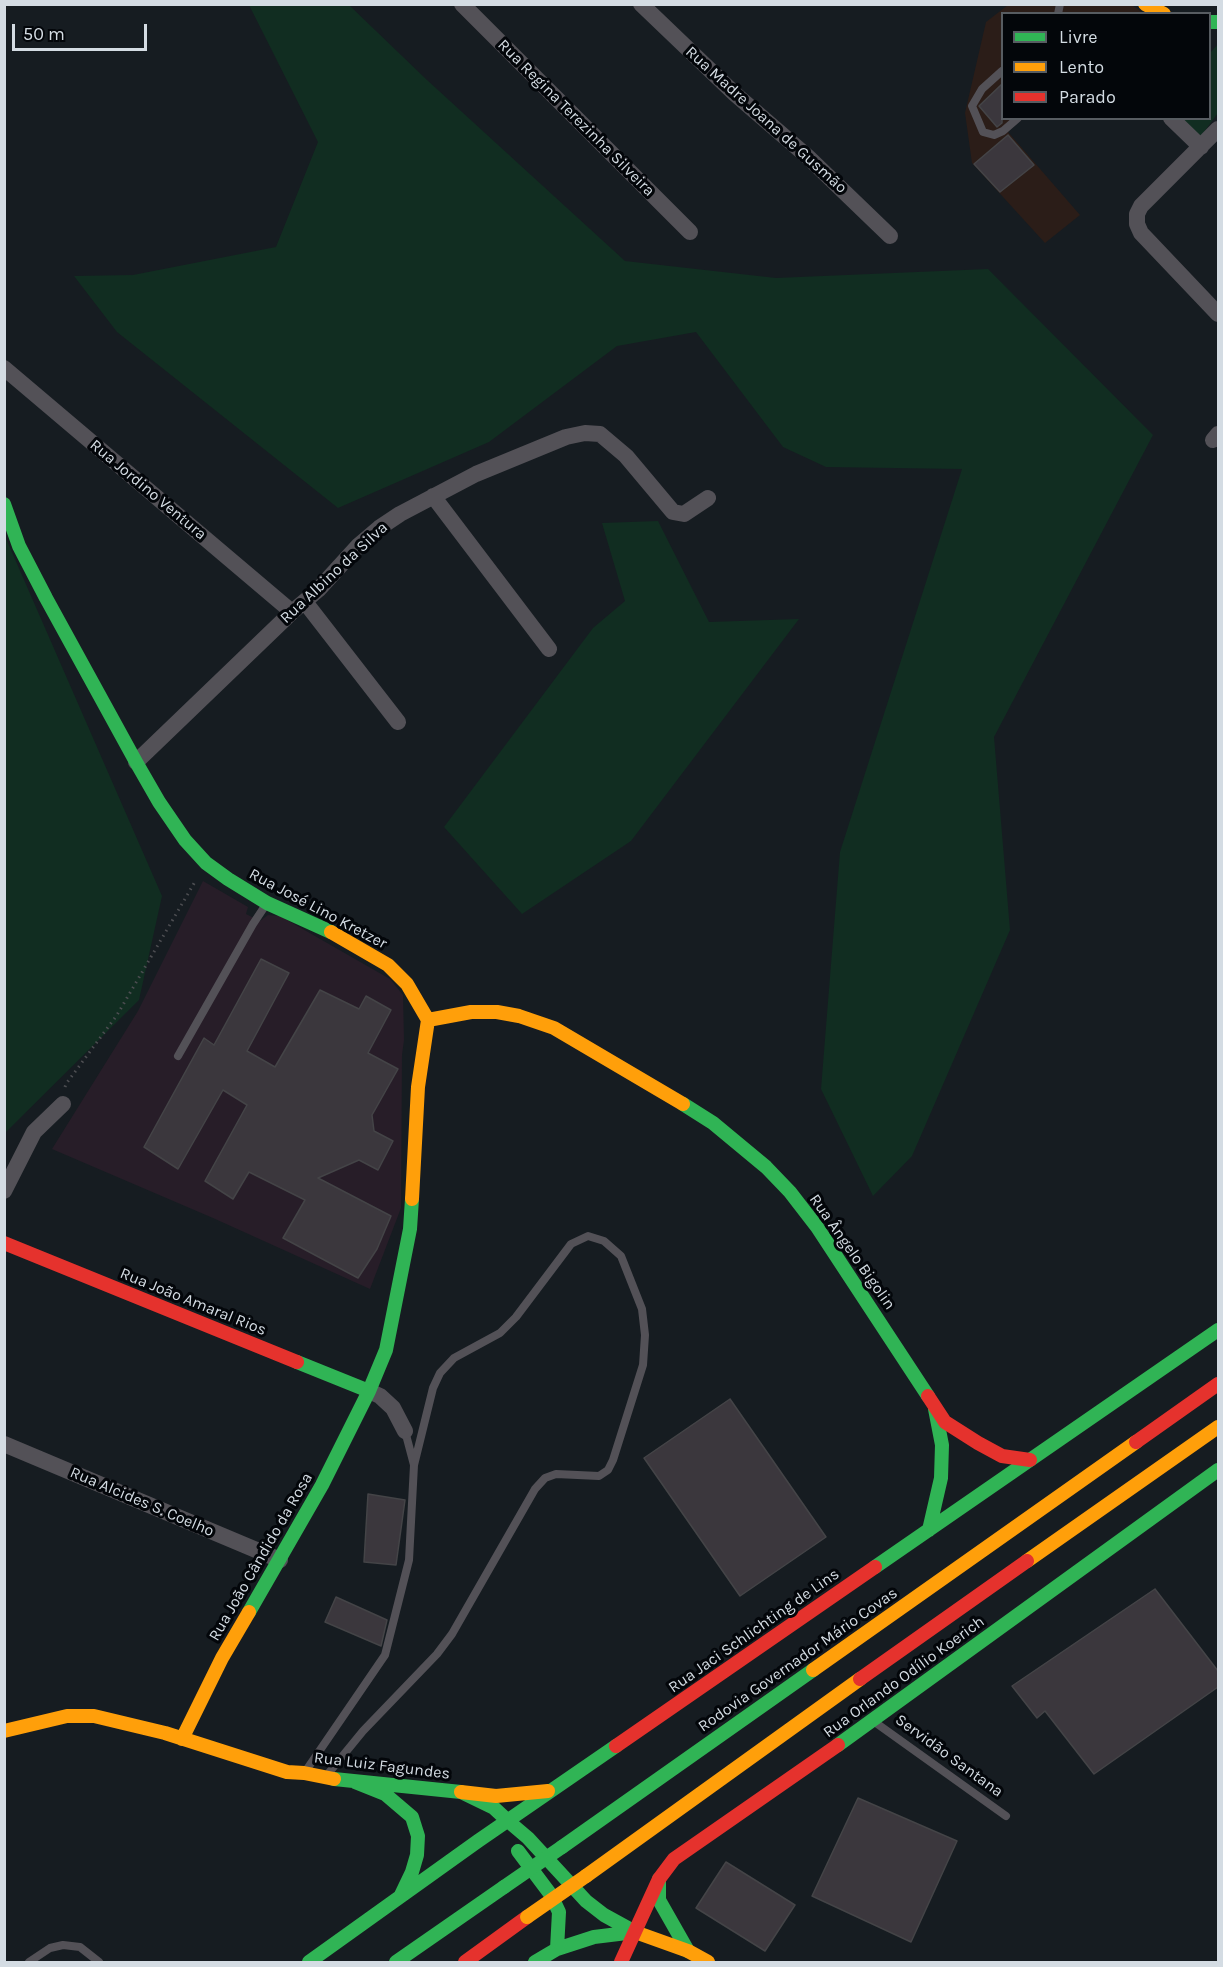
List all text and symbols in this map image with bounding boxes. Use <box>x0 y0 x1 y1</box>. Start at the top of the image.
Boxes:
scale bar <box>15 12 150 50</box>
legend <box>1001 12 1211 120</box>
text: 50 m <box>23 23 65 45</box>
text: Livre <box>1059 26 1098 48</box>
street label: Rua Regina Terezinha Silveira <box>494 36 658 200</box>
street label: Rua Madre Joana de Gusmão <box>681 42 851 198</box>
text: Lento <box>1059 56 1104 78</box>
text: Parado <box>1059 86 1116 108</box>
street label: Rua Jordino Ventura <box>86 436 210 544</box>
street label: Rua Albino da Silva <box>276 518 392 628</box>
street label: Rua José Lino Kretzer <box>246 864 390 954</box>
street label: Rua Ângelo Bigolin <box>805 1191 899 1313</box>
street label: Rua João Amaral Rios <box>117 1264 269 1340</box>
street label: Rua Alcides S. Coelho <box>67 1463 217 1541</box>
street label: Rua João Cândido da Rosa <box>205 1469 317 1645</box>
street label: Rua Jaci Schlichting de Lins <box>665 1565 843 1697</box>
street label: Rodovia Governador Mário Covas <box>695 1584 901 1736</box>
street label: Rua Orlando Odílio Koerich <box>820 1612 988 1742</box>
street label: Servidão Santana <box>891 1710 1007 1802</box>
street label: Rua Luiz Fagundes <box>313 1748 451 1784</box>

